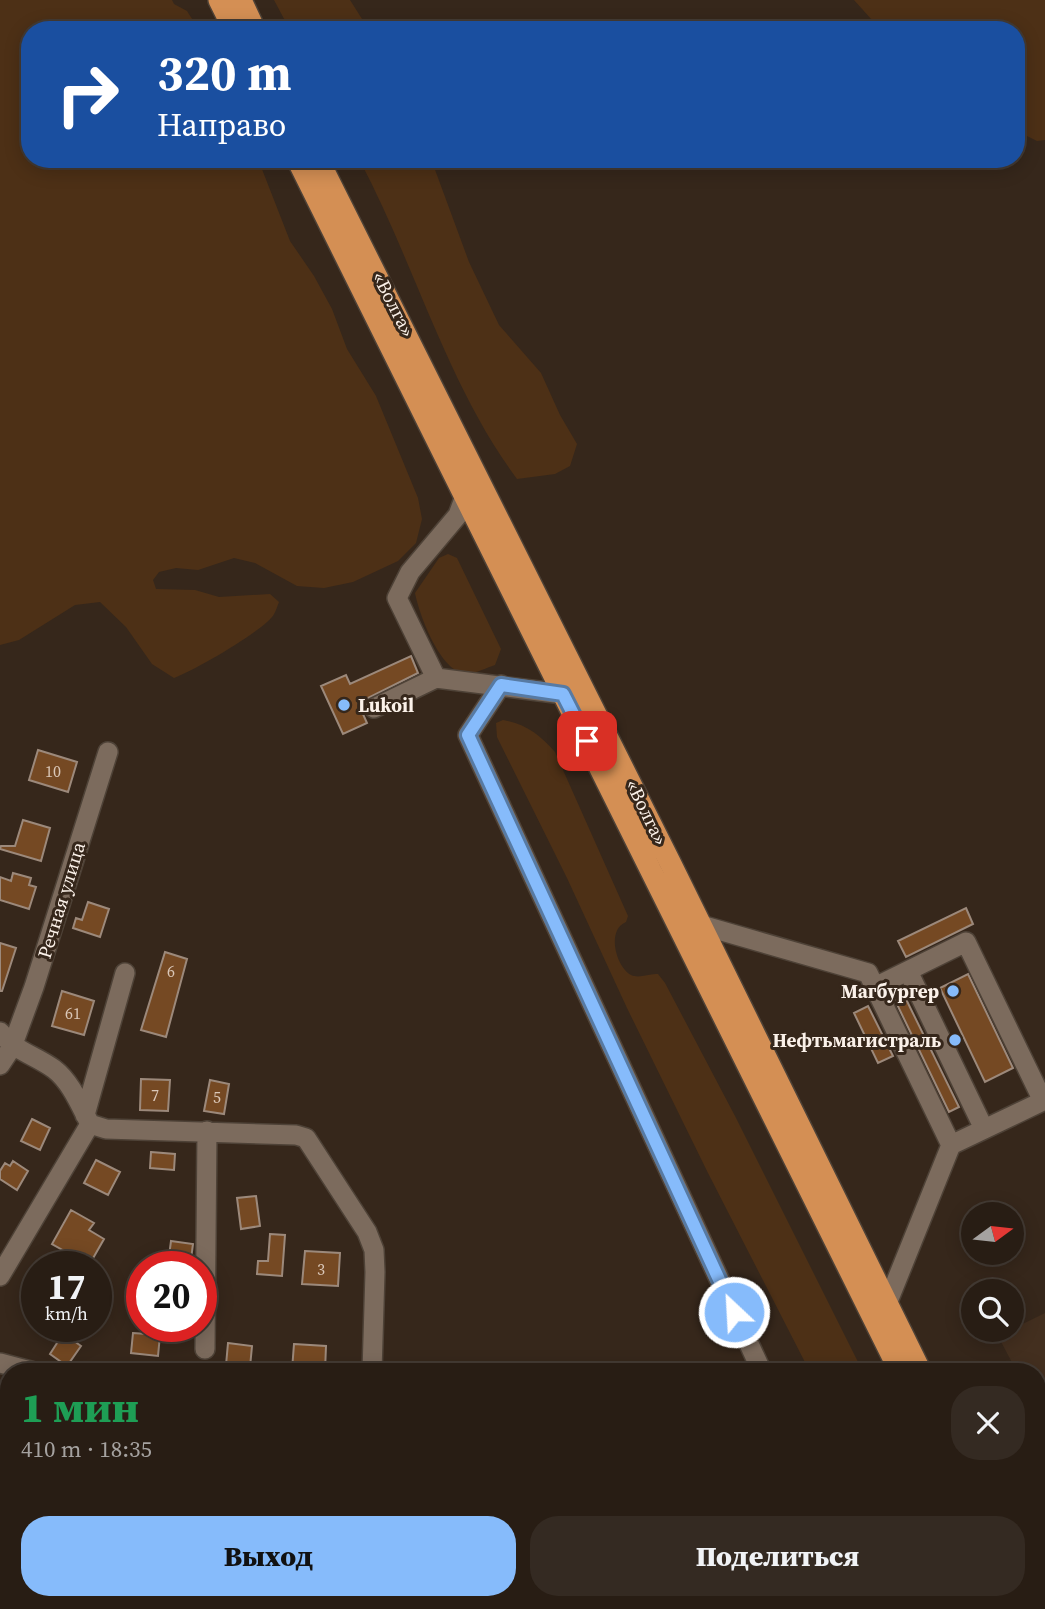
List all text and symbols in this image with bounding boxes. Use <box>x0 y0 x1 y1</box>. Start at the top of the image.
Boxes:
text: 320 m <box>157 39 292 106</box>
icon: right <box>42 49 133 140</box>
text: Направо <box>157 103 286 147</box>
street label: «Волга» <box>367 267 421 341</box>
place label: Lukoil <box>358 692 414 718</box>
marker: Lukoil <box>336 697 352 713</box>
pin <box>557 711 617 771</box>
icon: arrive <box>568 722 606 760</box>
house number: 10 <box>45 760 61 782</box>
street label: «Волга» <box>620 775 674 849</box>
street label: Речная улица <box>31 838 91 961</box>
house number: 6 <box>167 960 175 982</box>
place label: Магбургер <box>841 978 939 1004</box>
marker: Магбургер <box>945 983 961 999</box>
house number: 61 <box>65 1002 81 1024</box>
place label: Нефтьмагистраль <box>772 1027 941 1053</box>
marker: Нефтьмагистраль <box>947 1032 963 1048</box>
house number: 7 <box>151 1084 159 1106</box>
house number: 5 <box>213 1086 221 1108</box>
north arrow <box>961 1202 1024 1265</box>
map controls <box>961 1202 1024 1342</box>
speed limit sign: 20 <box>126 1251 217 1342</box>
house number: 3 <box>317 1258 325 1280</box>
text: 17 <box>48 1263 85 1311</box>
position arrow <box>697 1275 771 1349</box>
button: search <box>961 1279 1024 1342</box>
text: km/h <box>45 1301 88 1326</box>
text: 1 мин <box>21 1378 139 1436</box>
button: close <box>951 1386 1025 1460</box>
text: 410 m · 18:35 <box>21 1433 152 1465</box>
button: Выход <box>21 1516 516 1596</box>
button: Поделиться <box>530 1516 1025 1596</box>

